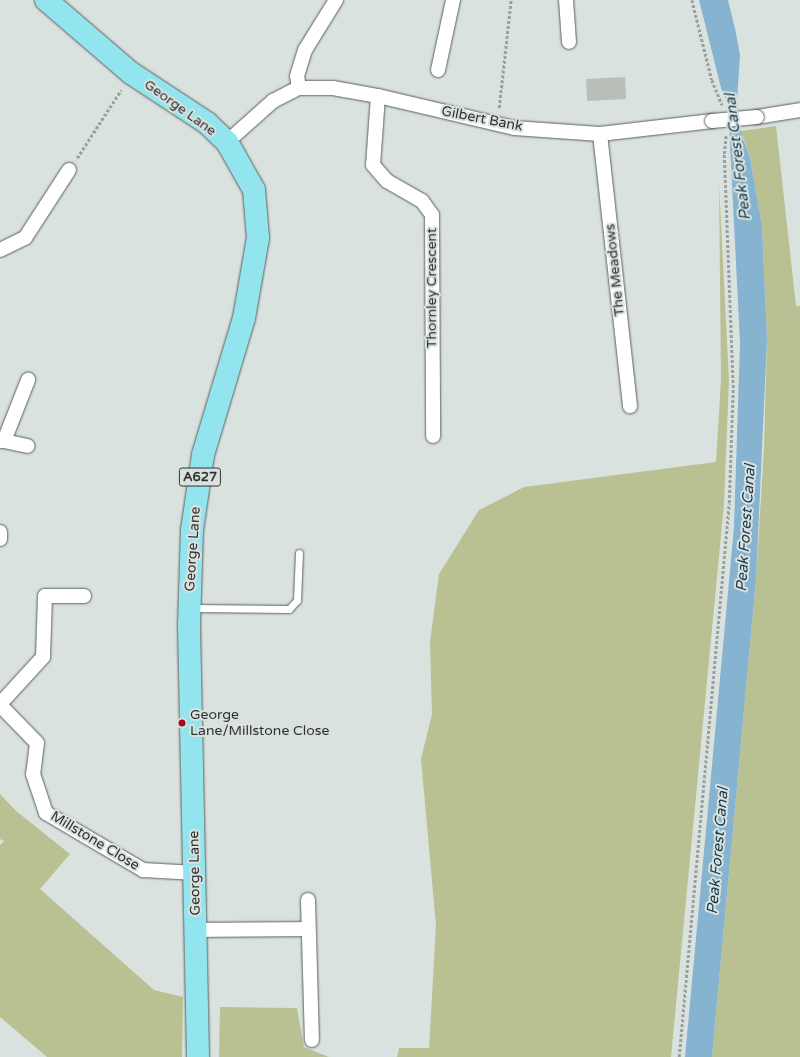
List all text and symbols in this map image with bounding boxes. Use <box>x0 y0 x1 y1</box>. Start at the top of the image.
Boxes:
street label: George Lane <box>141 76 219 140</box>
water label: Peak Forest Canal <box>721 93 755 221</box>
street label: Gilbert Bank <box>440 103 524 135</box>
street label: The Meadows <box>602 223 628 317</box>
street label: Thornley Crescent <box>424 228 440 348</box>
water label: Peak Forest Canal <box>733 464 759 592</box>
road number: A627 <box>178 466 222 488</box>
street label: George Lane <box>182 506 204 592</box>
place label: George Lane/Millstone Close <box>190 707 329 740</box>
marker: George Lane/Millstone Close <box>177 718 187 728</box>
water label: Peak Forest Canal <box>703 787 733 915</box>
street label: Millstone Close <box>48 808 142 874</box>
street label: George Lane <box>186 830 204 916</box>

